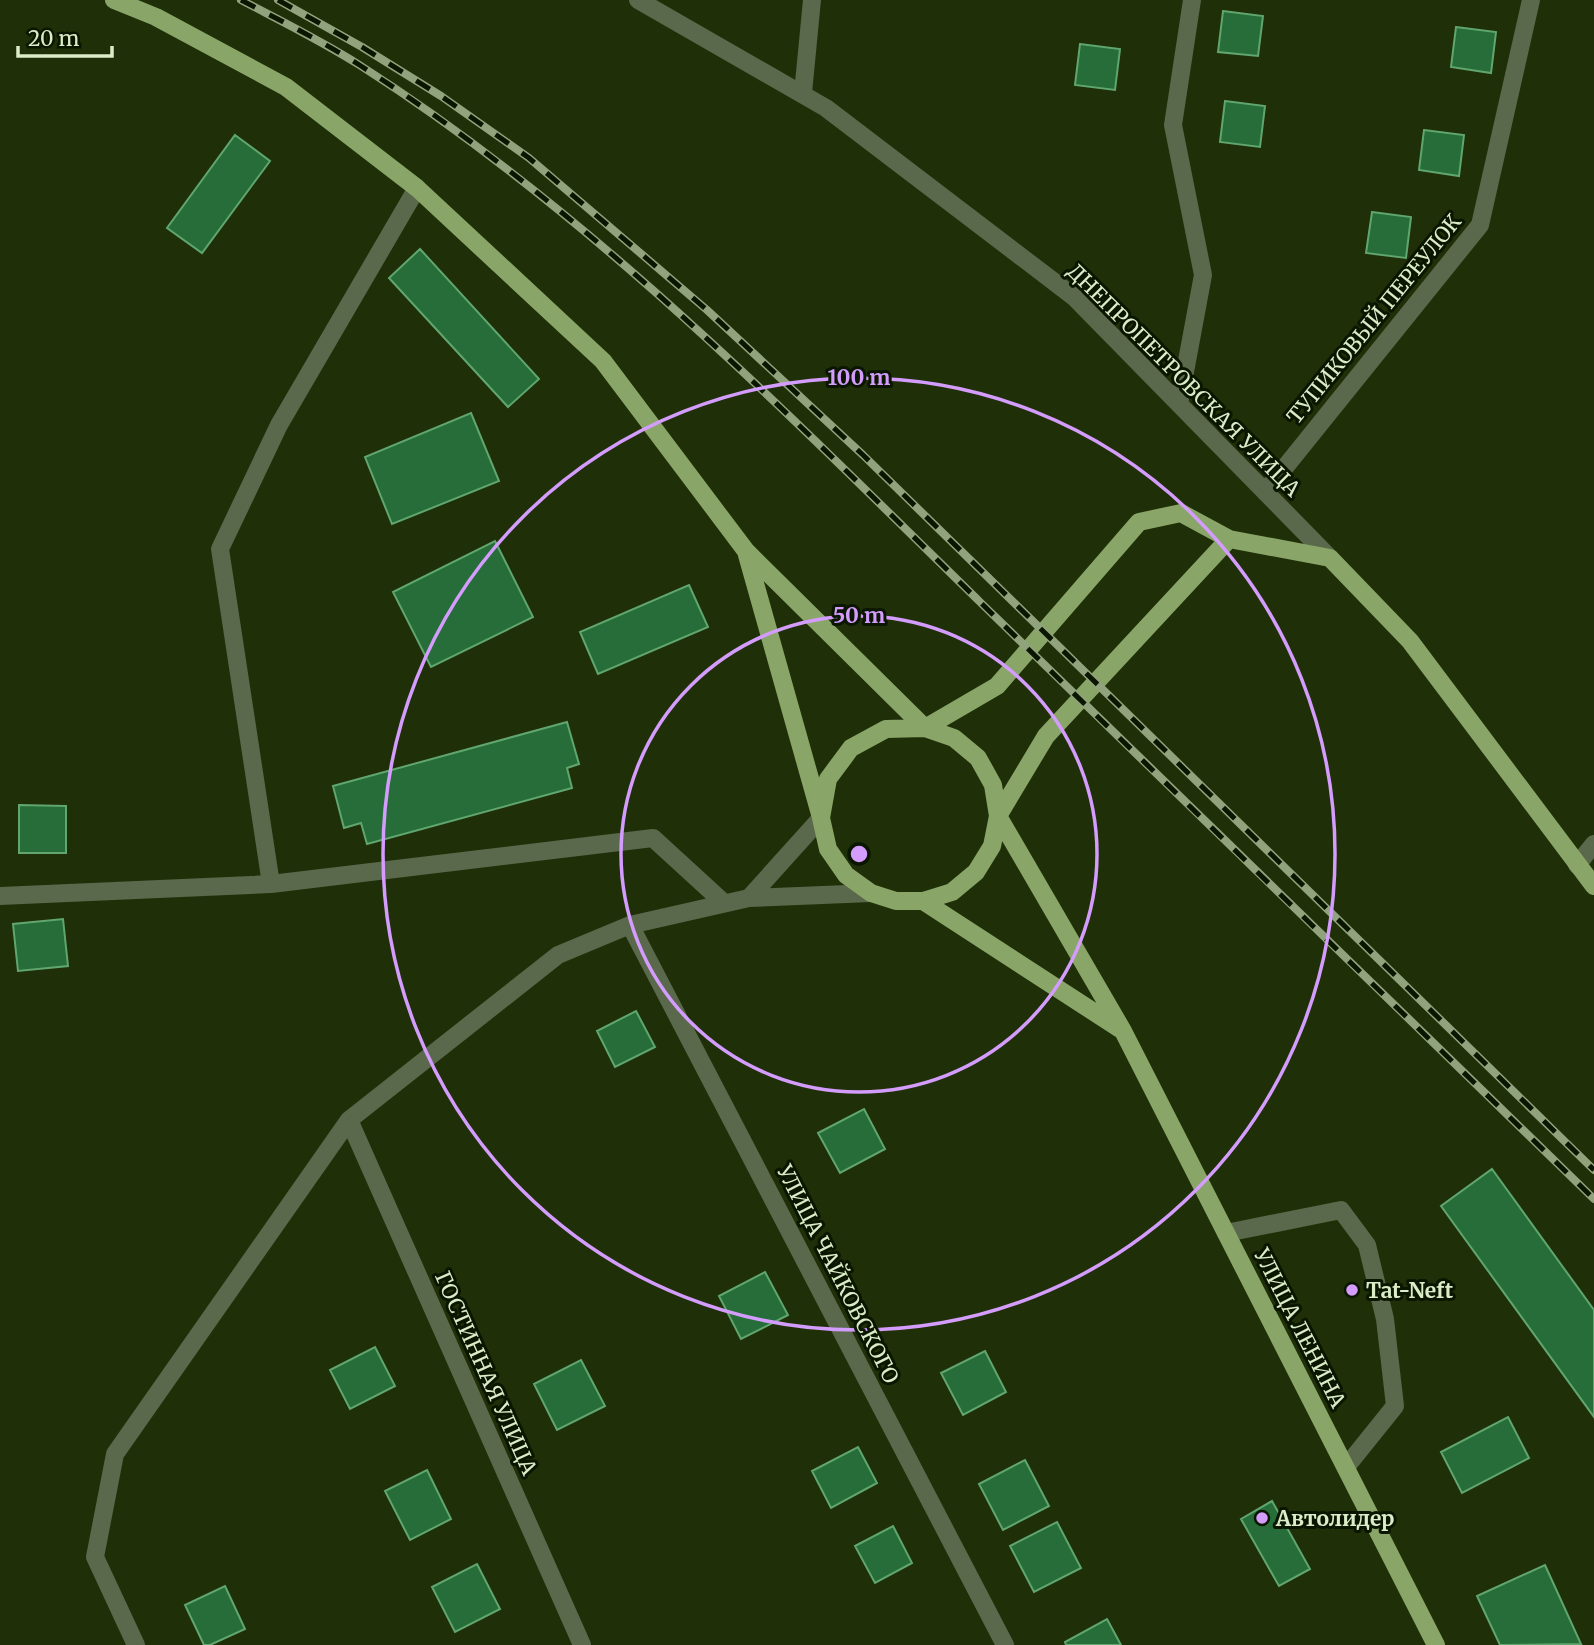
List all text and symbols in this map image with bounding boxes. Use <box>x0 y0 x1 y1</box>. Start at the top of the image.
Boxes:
scale bar <box>18 14 112 58</box>
text: 20 m <box>28 25 80 52</box>
street label: ТУПИКОВЫЙ ПЕРЕУЛОК <box>1281 209 1467 429</box>
street label: ДНЕПРОПЕТРОВСКАЯ УЛИЦА <box>1062 258 1306 502</box>
text: 100 m <box>828 364 890 391</box>
text: 50 m <box>833 602 885 629</box>
centre of rings <box>847 842 871 866</box>
street label: УЛИЦА ЧАЙКОВСКОГО <box>771 1159 905 1388</box>
street label: УЛИЦА ЛЕНИНА <box>1248 1243 1352 1412</box>
street label: ГОСТИННАЯ УЛИЦА <box>429 1267 543 1479</box>
place label: Tat-Neft <box>1366 1277 1454 1304</box>
marker: Tat-Neft <box>1344 1282 1360 1298</box>
place label: Автолидер <box>1275 1505 1395 1532</box>
marker: Автолидер <box>1254 1510 1270 1526</box>

